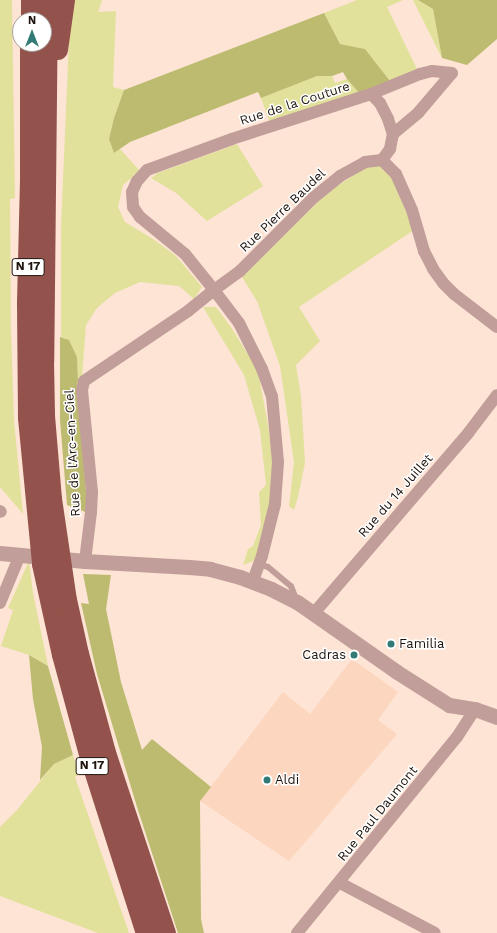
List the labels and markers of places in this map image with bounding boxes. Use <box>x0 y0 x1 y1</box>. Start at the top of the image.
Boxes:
place label: Familia <box>399 636 444 652</box>
marker: Familia <box>386 639 396 649</box>
place label: Cadras <box>302 647 346 663</box>
marker: Cadras <box>349 650 359 660</box>
place label: Aldi <box>275 772 299 788</box>
marker: Aldi <box>262 775 272 785</box>

